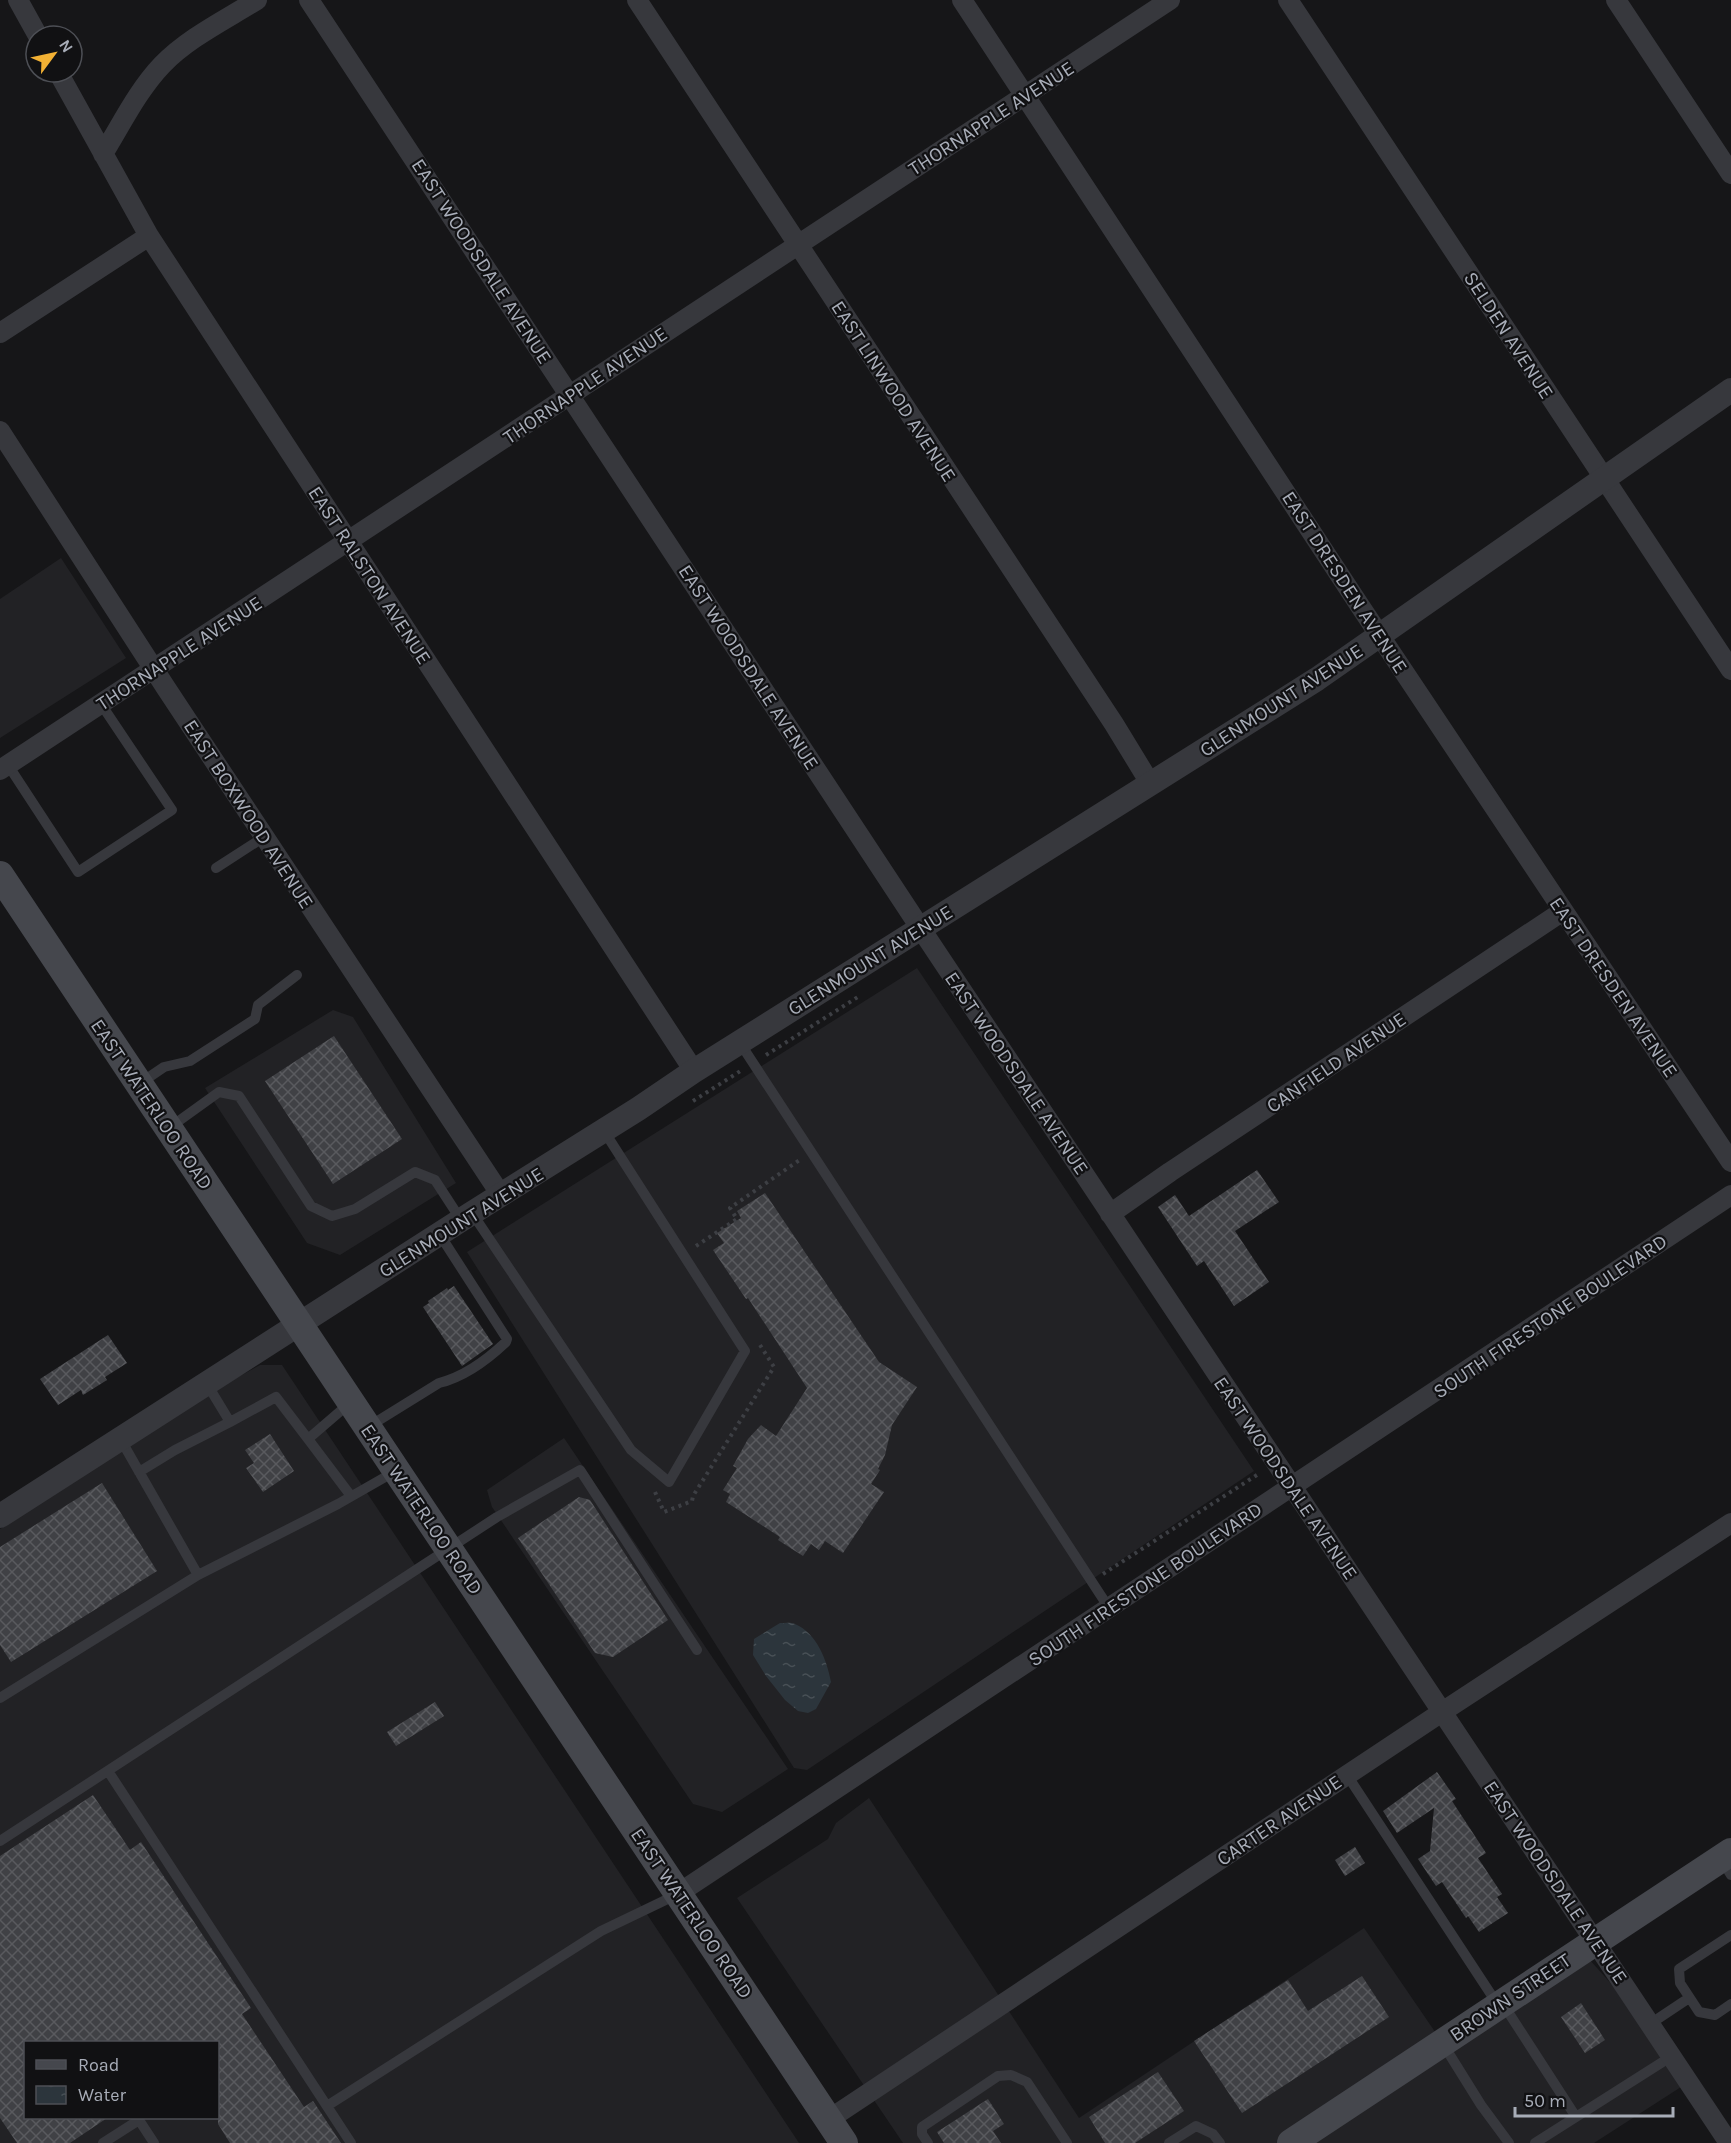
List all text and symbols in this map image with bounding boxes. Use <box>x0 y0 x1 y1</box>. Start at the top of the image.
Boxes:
north arrow <box>24 24 84 84</box>
text: N <box>55 36 77 56</box>
street label: THORNAPPLE AVENUE <box>904 56 1078 181</box>
street label: EAST WOODSDALE AVENUE <box>407 154 557 368</box>
street label: SELDEN AVENUE <box>1459 267 1558 403</box>
street label: EAST LINWOOD AVENUE <box>826 296 961 486</box>
street label: THORNAPPLE AVENUE <box>499 322 672 449</box>
street label: EAST RALSTON AVENUE <box>303 482 436 669</box>
street label: EAST DRESDEN AVENUE <box>1277 487 1412 678</box>
street label: EAST WOODSDALE AVENUE <box>674 560 824 774</box>
street label: THORNAPPLE AVENUE <box>92 591 266 716</box>
street label: GLENMOUNT AVENUE <box>1195 639 1367 762</box>
street label: EAST BOXWOOD AVENUE <box>179 716 318 913</box>
street label: EAST DRESDEN AVENUE <box>1545 893 1683 1082</box>
street label: GLENMOUNT AVENUE <box>784 900 957 1020</box>
street label: EAST WOODSDALE AVENUE <box>940 967 1093 1179</box>
street label: CANFIELD AVENUE <box>1262 1007 1410 1118</box>
street label: EAST WATERLOO ROAD <box>86 1015 217 1194</box>
street label: GLENMOUNT AVENUE <box>375 1162 548 1282</box>
street label: SOUTH FIRESTONE BOULEVARD <box>1429 1229 1672 1403</box>
street label: EAST WOODSDALE AVENUE <box>1209 1372 1362 1584</box>
street label: EAST WATERLOO ROAD <box>356 1420 487 1599</box>
street label: SOUTH FIRESTONE BOULEVARD <box>1024 1497 1267 1671</box>
street label: CARTER AVENUE <box>1212 1770 1346 1871</box>
street label: EAST WOODSDALE AVENUE <box>1479 1776 1632 1988</box>
street label: EAST WATERLOO ROAD <box>626 1824 757 2003</box>
street label: BROWN STREET <box>1446 1949 1575 2046</box>
legend <box>24 2041 219 2119</box>
text: Road <box>78 2054 119 2076</box>
scale bar <box>1515 2080 1672 2118</box>
text: Water <box>78 2084 126 2106</box>
text: 50 m <box>1524 2090 1566 2112</box>

